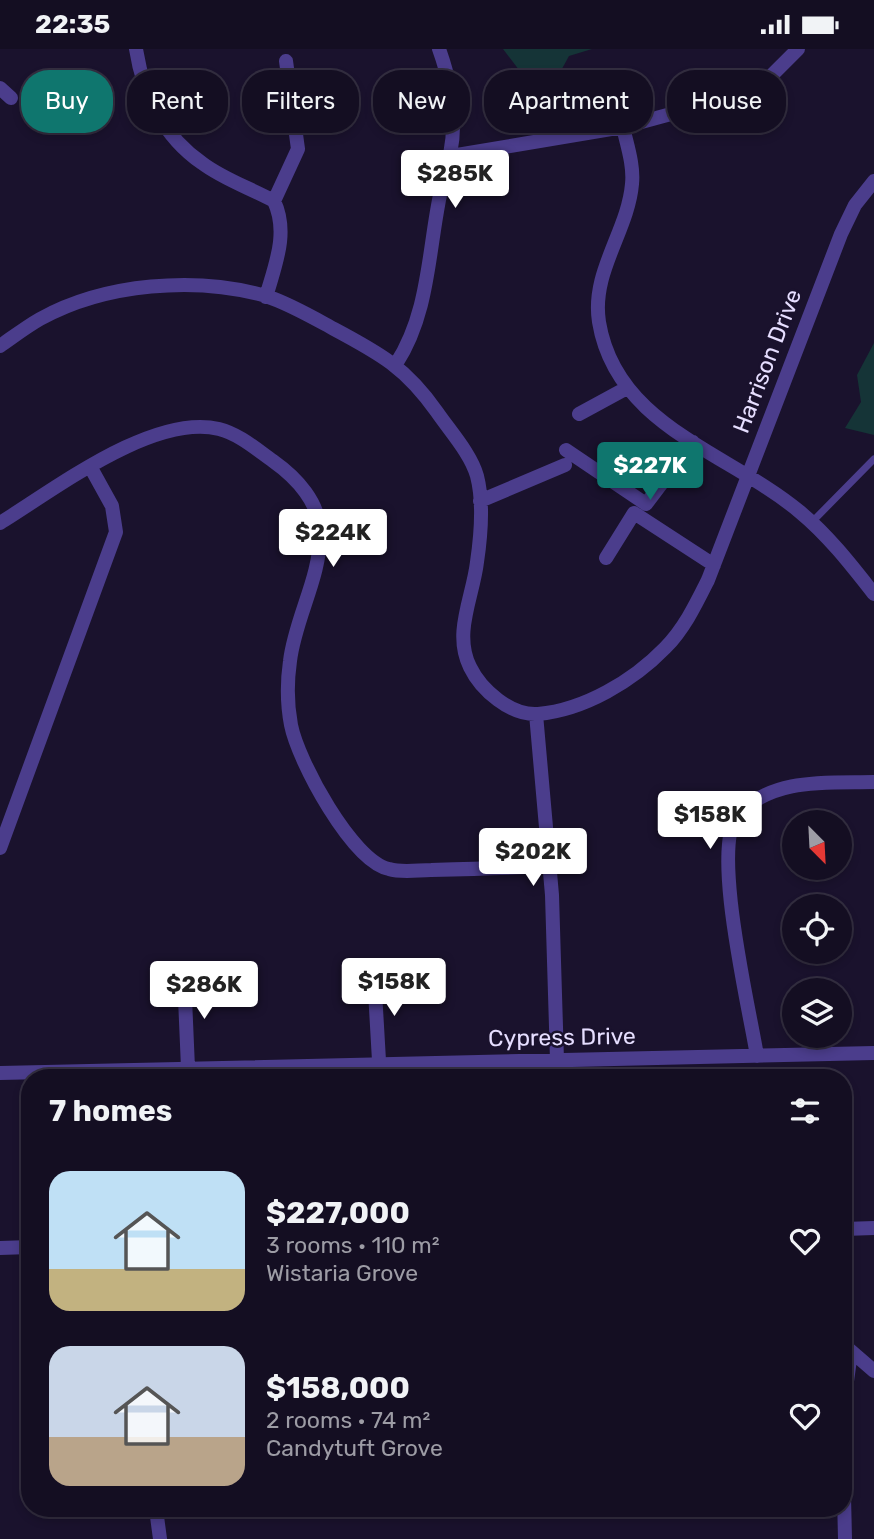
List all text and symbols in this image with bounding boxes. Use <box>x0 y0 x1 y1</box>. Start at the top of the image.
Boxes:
text: 22:35 <box>35 9 110 40</box>
chip: Buy <box>21 70 113 133</box>
chip: Rent <box>127 70 228 133</box>
chip: Filters <box>242 70 359 133</box>
chip: New <box>373 70 470 133</box>
chip: Apartment <box>484 70 653 133</box>
chip: House <box>667 70 786 133</box>
pin: $285K <box>406 151 504 210</box>
text: $285K <box>417 159 493 187</box>
street label: Harrison Drive <box>727 285 807 437</box>
pin: $227K <box>601 442 699 502</box>
text: $227K <box>613 451 687 479</box>
pin: $224K <box>284 510 382 569</box>
text: $224K <box>295 518 371 546</box>
pin: $158K <box>661 791 759 851</box>
text: $158K <box>674 800 746 828</box>
north arrow <box>782 810 852 880</box>
map controls <box>782 810 852 1048</box>
pin: $202K <box>484 829 582 888</box>
text: $202K <box>495 837 571 865</box>
button: locate <box>782 894 852 964</box>
pin: $158K <box>345 958 443 1018</box>
pin: $286K <box>155 961 253 1021</box>
text: $158K <box>358 967 430 995</box>
text: $286K <box>166 970 242 998</box>
button: layers <box>782 978 852 1048</box>
street label: Cypress Drive <box>488 1022 636 1052</box>
icon: filters <box>786 1092 824 1130</box>
text: 7 homes <box>49 1093 172 1129</box>
text: $227,000 <box>266 1195 410 1231</box>
icon: home <box>105 1199 189 1283</box>
icon: heart <box>786 1222 824 1260</box>
text: 3 rooms · 110 m² <box>266 1231 440 1259</box>
text: Wistaria Grove <box>266 1259 418 1287</box>
text: $158,000 <box>266 1370 410 1406</box>
icon: home <box>105 1374 189 1458</box>
icon: heart <box>786 1397 824 1435</box>
text: 2 rooms · 74 m² <box>266 1406 430 1434</box>
text: Candytuft Grove <box>266 1434 443 1462</box>

